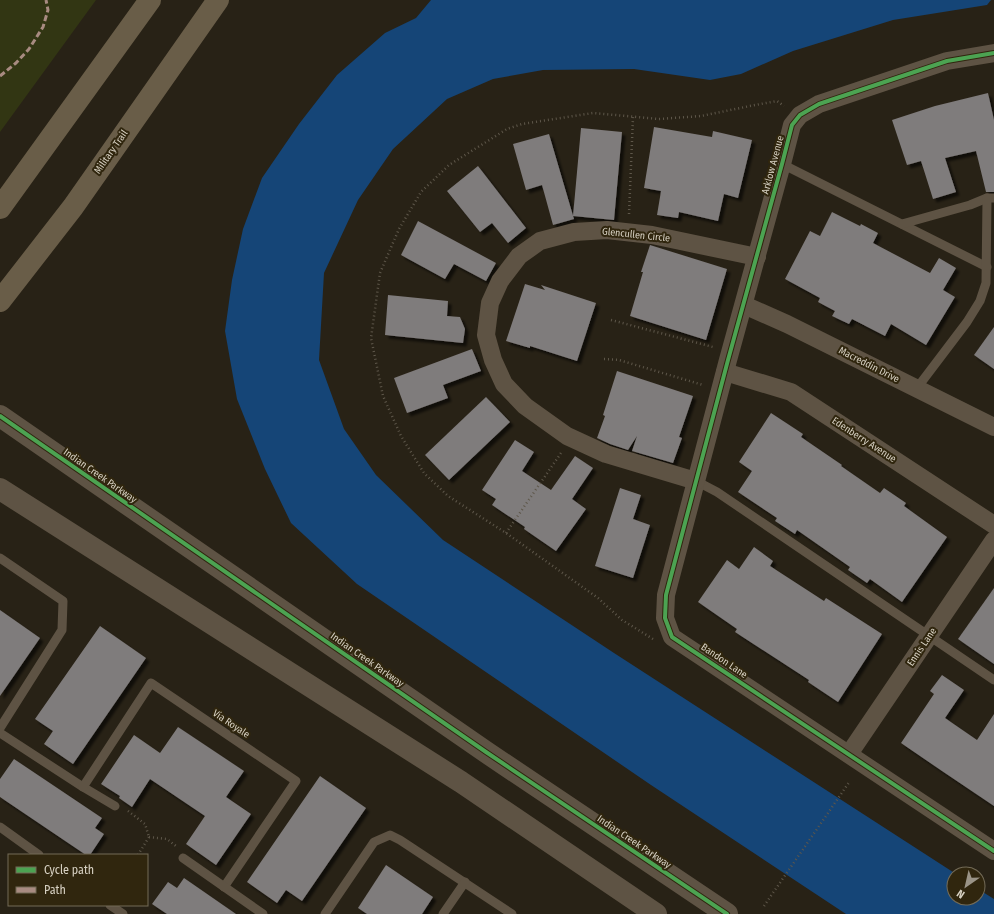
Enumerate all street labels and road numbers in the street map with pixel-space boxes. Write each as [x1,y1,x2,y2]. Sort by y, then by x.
street label: Military Trail [92,127,131,176]
street label: Arklow Avenue [759,134,787,196]
street label: Glencullen Circle [601,225,671,245]
street label: Macreddin Drive [837,345,901,385]
street label: Edenberry Avenue [830,415,898,465]
street label: Indian Creek Parkway [61,446,139,506]
street label: Ennis Lane [905,625,939,668]
street label: Indian Creek Parkway [328,630,406,690]
street label: Bandon Lane [699,641,750,681]
street label: Via Royale [210,707,252,741]
street label: Indian Creek Parkway [595,813,674,872]

